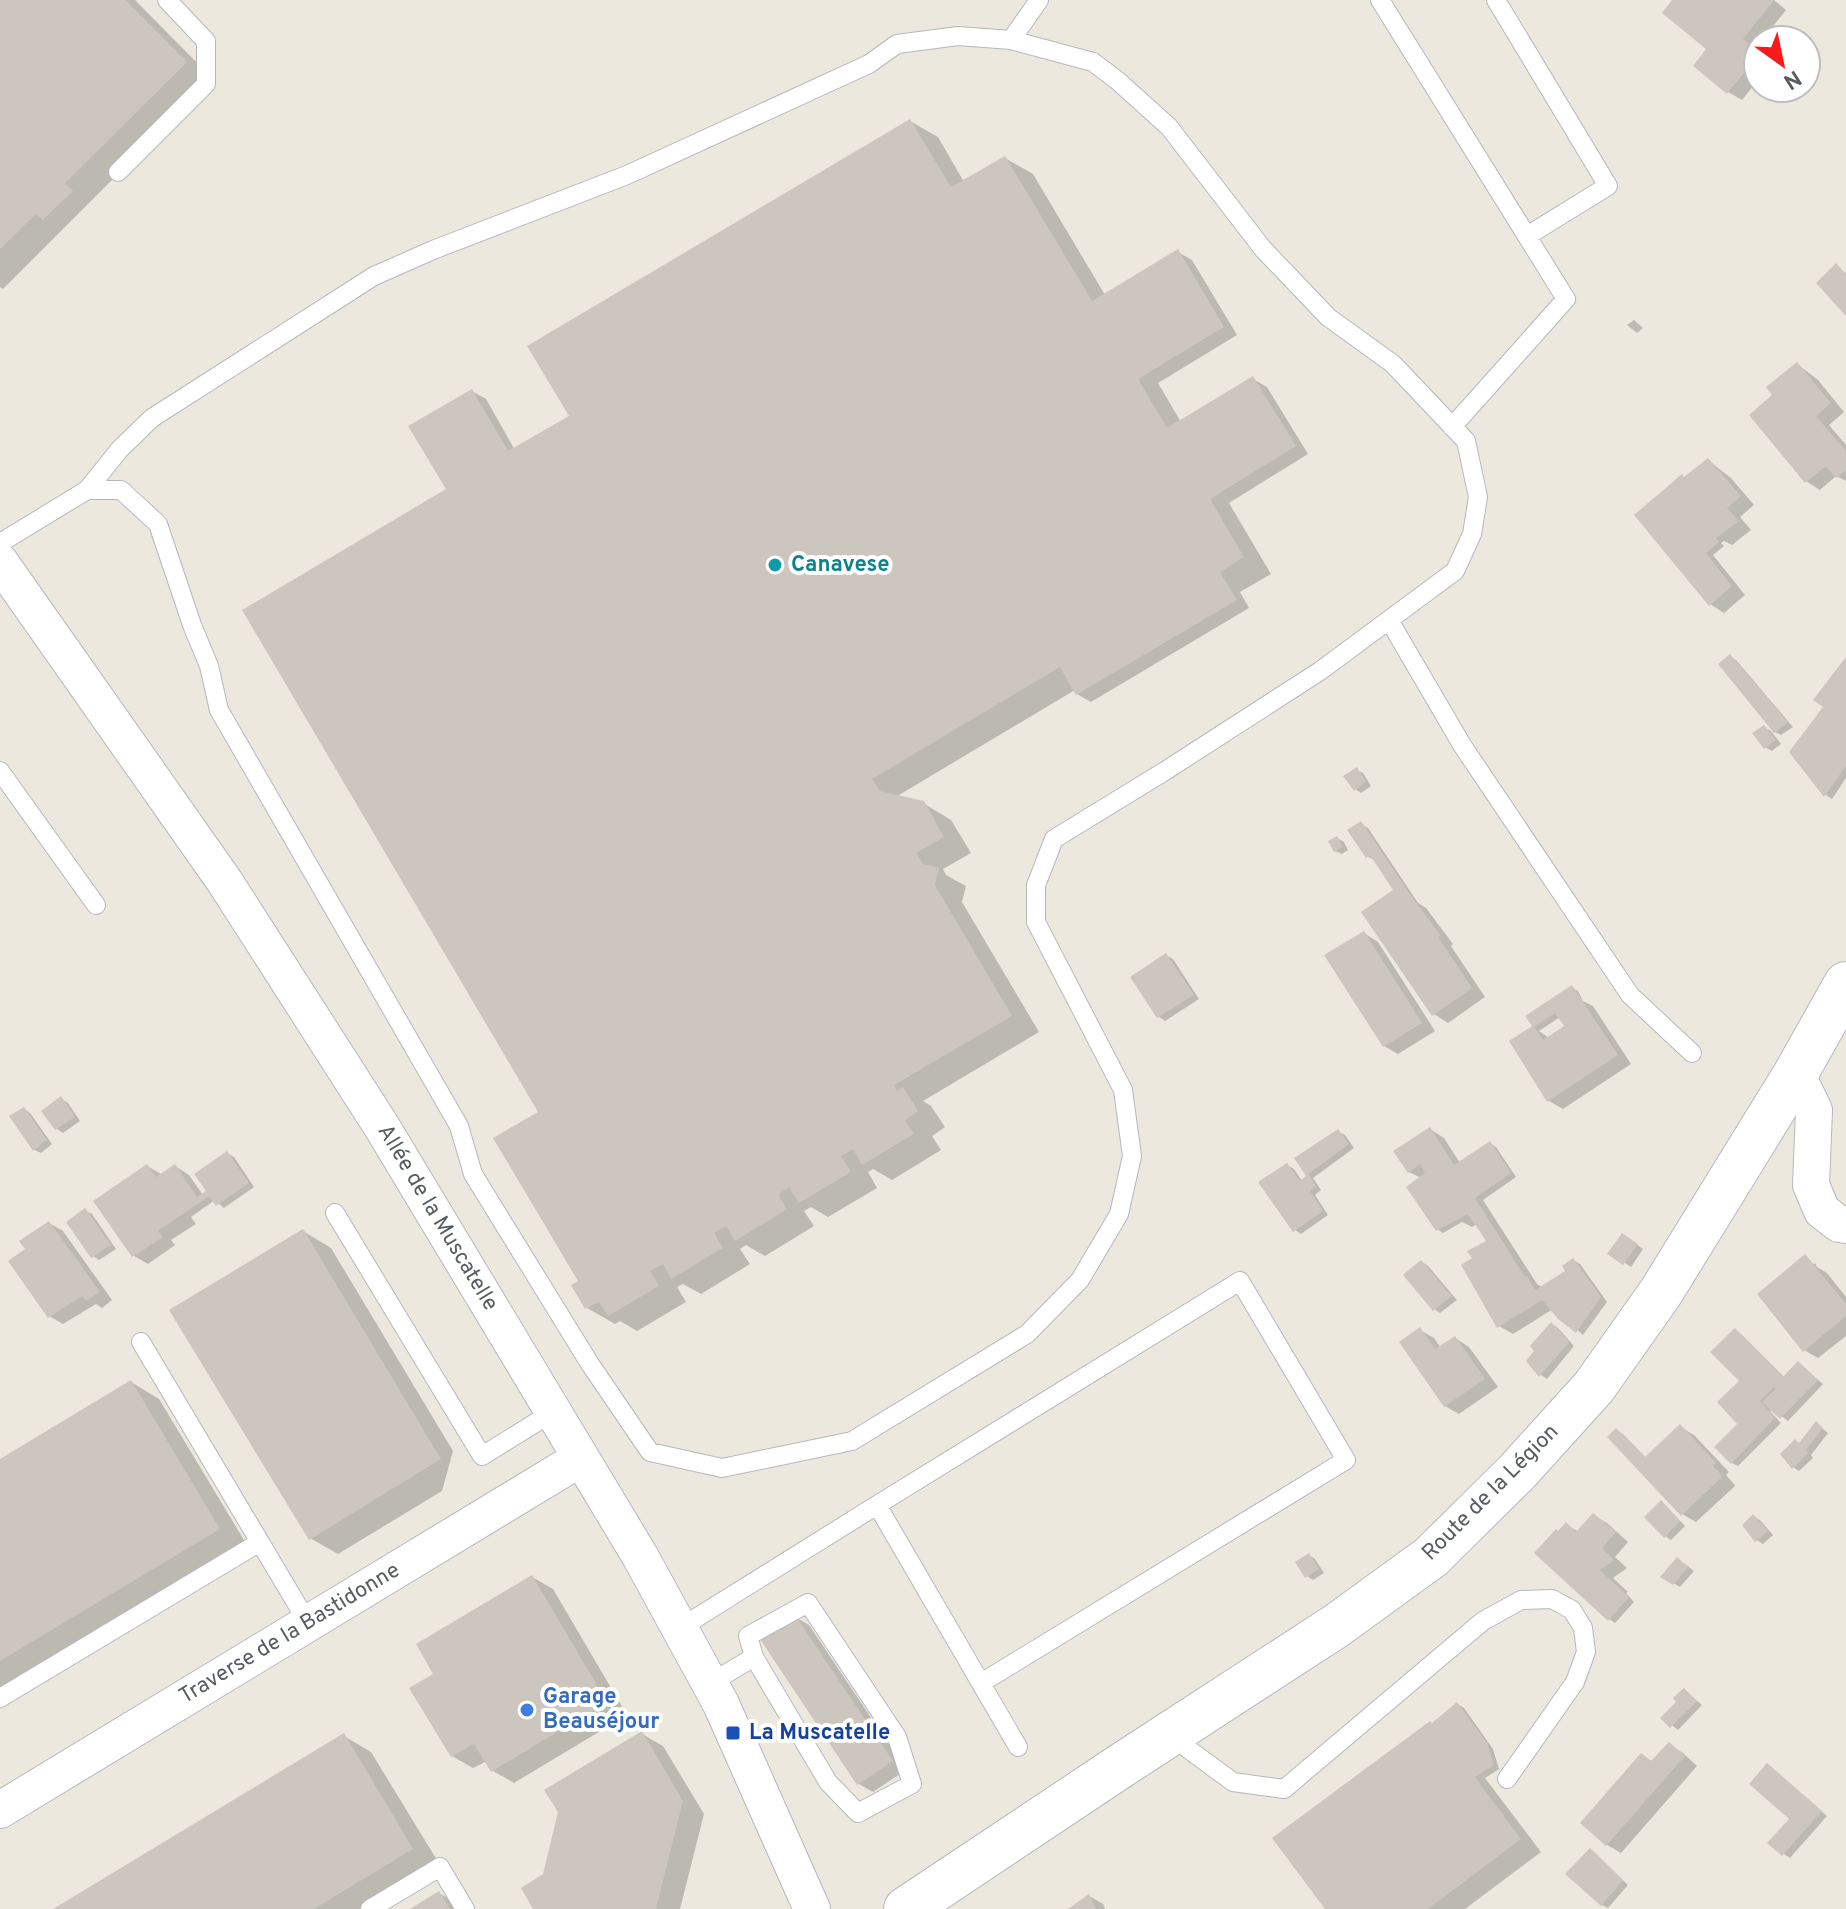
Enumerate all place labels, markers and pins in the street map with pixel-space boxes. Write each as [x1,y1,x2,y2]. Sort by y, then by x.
place label: Canavese [791,552,889,579]
marker: Canavese [766,556,784,574]
place label: Garage Beauséjour [543,1684,660,1736]
marker: Garage Beauséjour [518,1701,536,1719]
place label: La Muscatelle [749,1720,890,1747]
marker: La Muscatelle [724,1724,742,1742]

